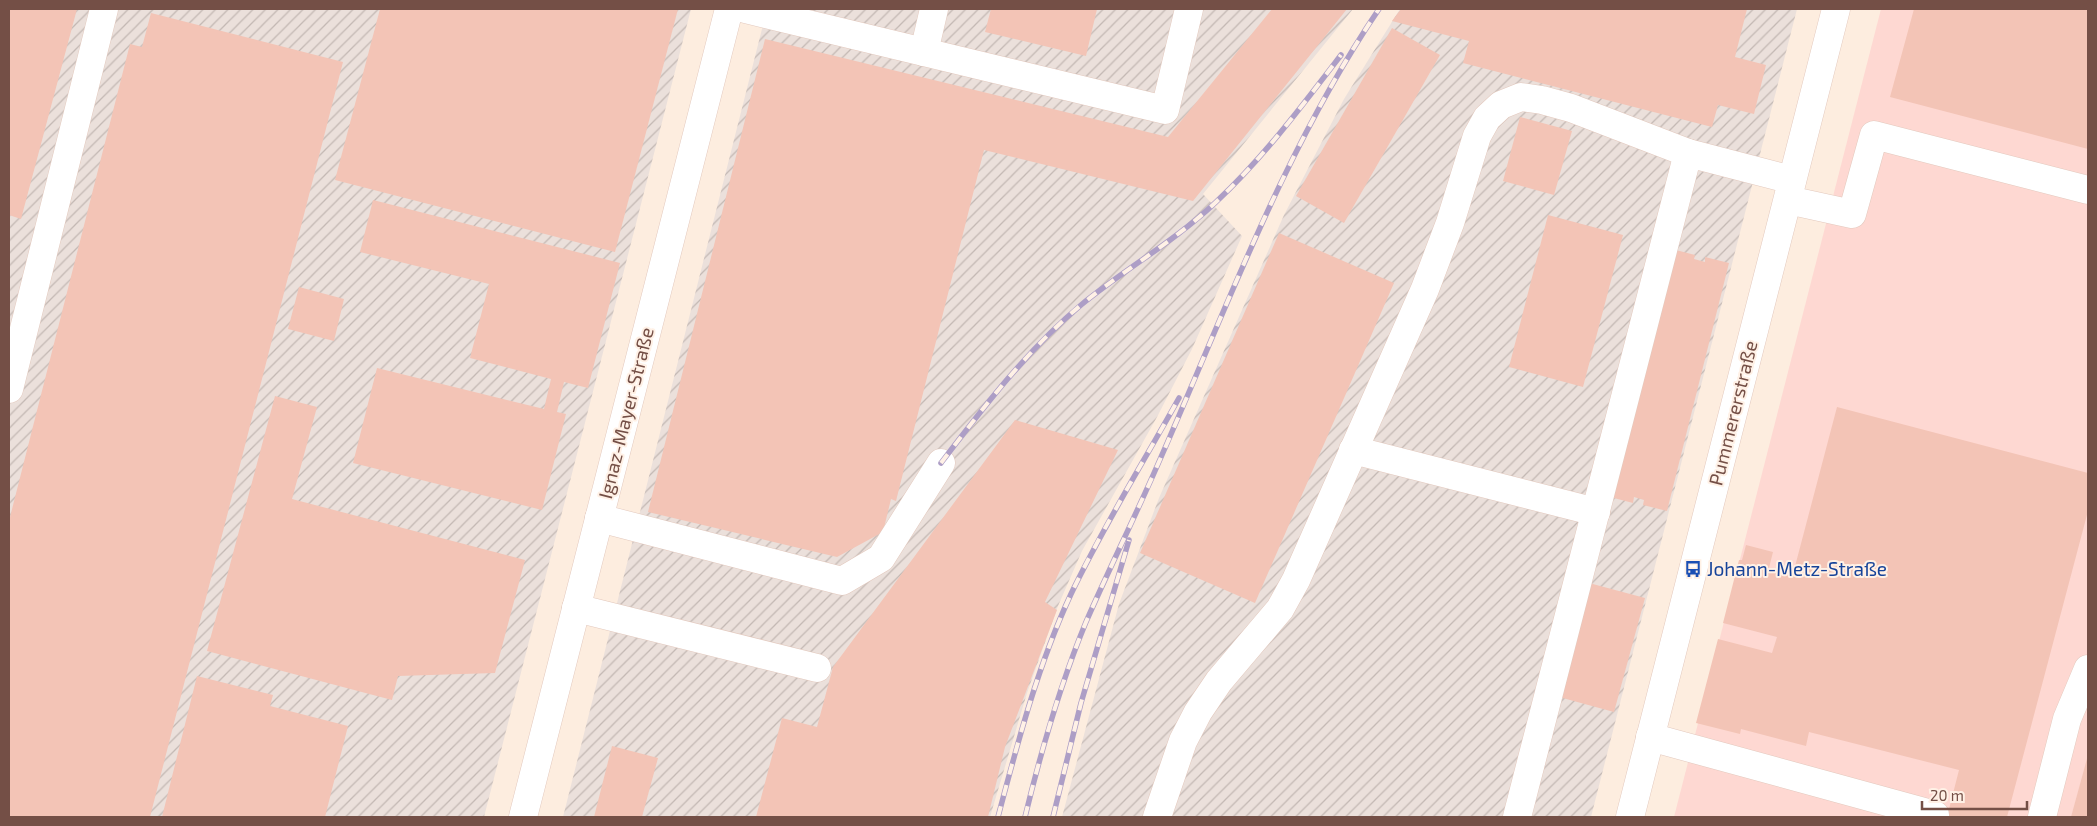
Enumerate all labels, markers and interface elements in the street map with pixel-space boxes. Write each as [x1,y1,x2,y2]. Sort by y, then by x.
street label: Ignaz-Mayer-Straße [593,325,658,501]
street label: Pummererstraße [1703,338,1762,488]
place label: Johann-Metz-Straße [1707,557,1887,580]
bus stop icon: Johann-Metz-Straße [1683,559,1703,579]
scale bar [1922,778,2027,810]
text: 20 m [1930,786,1964,804]

